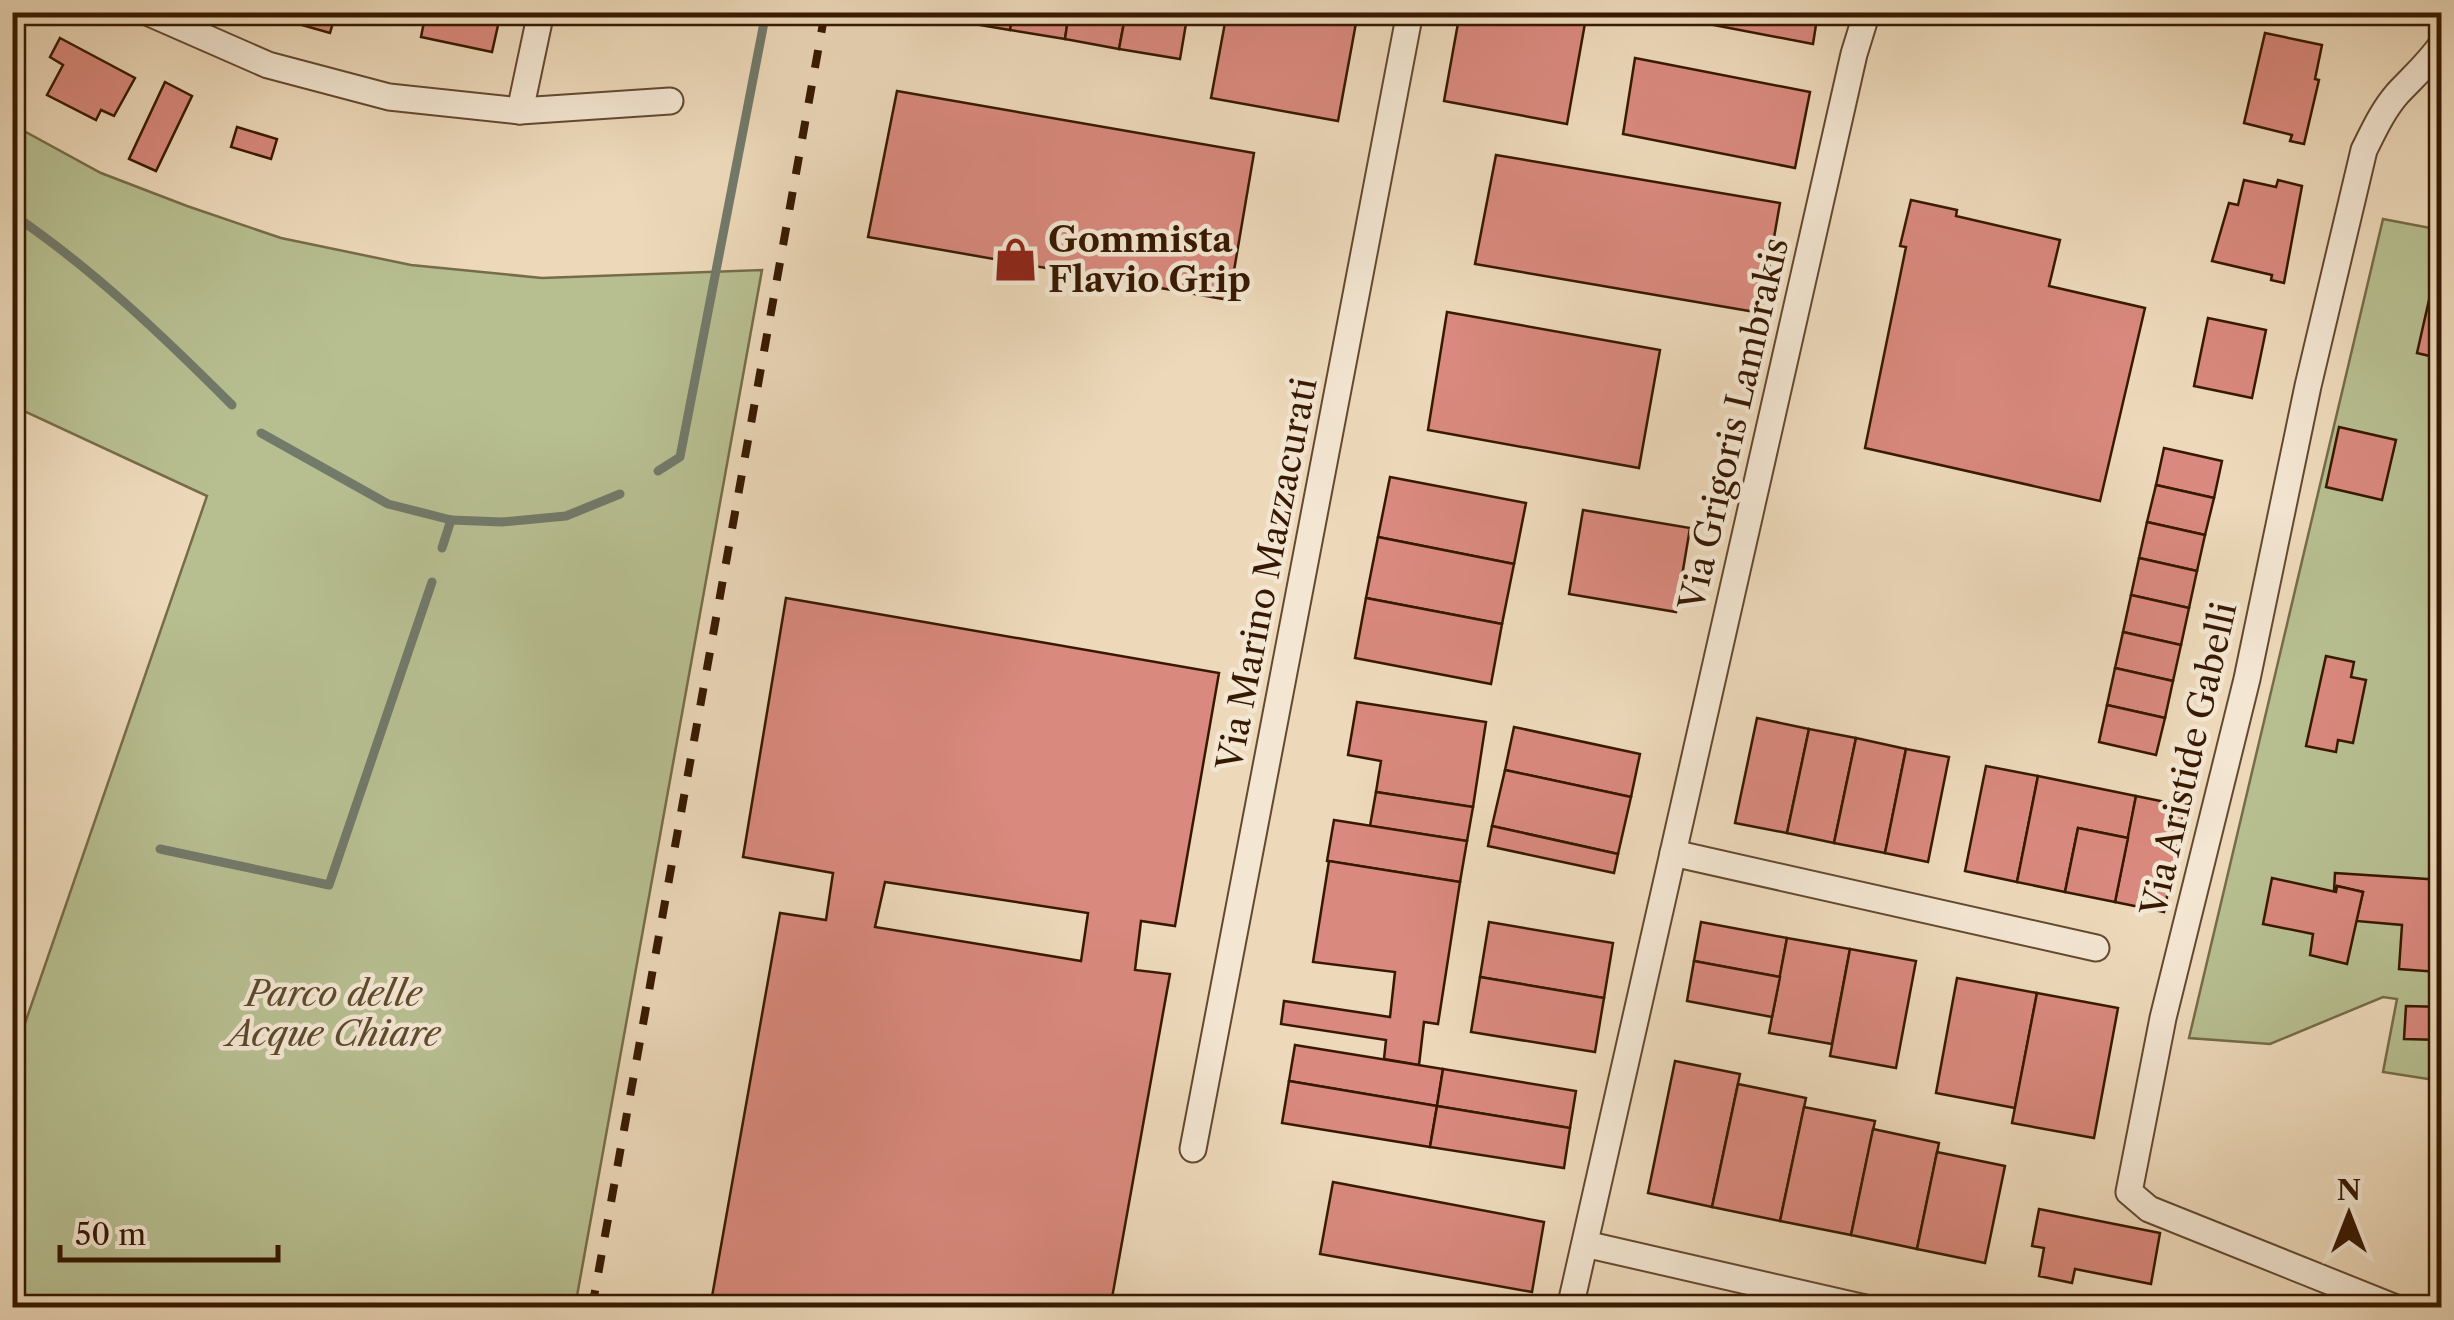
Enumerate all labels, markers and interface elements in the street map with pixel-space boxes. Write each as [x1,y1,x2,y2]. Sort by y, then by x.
place label: Gommista Flavio Grip [1048,218,1251,301]
street label: Via Grigoris Lambrakis [1670,234,1797,615]
shop icon: Gommista Flavio Grip [991,236,1039,284]
street label: Via Marino Mazzacurati [1207,374,1326,775]
street label: Via Aristide Gabelli [2131,598,2245,921]
park label: Parco delle Acque Chiare [222,972,442,1055]
north arrow [2299,1165,2399,1265]
text: N [2337,1173,2361,1207]
scale bar [60,1200,278,1262]
text: 50 m [75,1216,146,1253]

